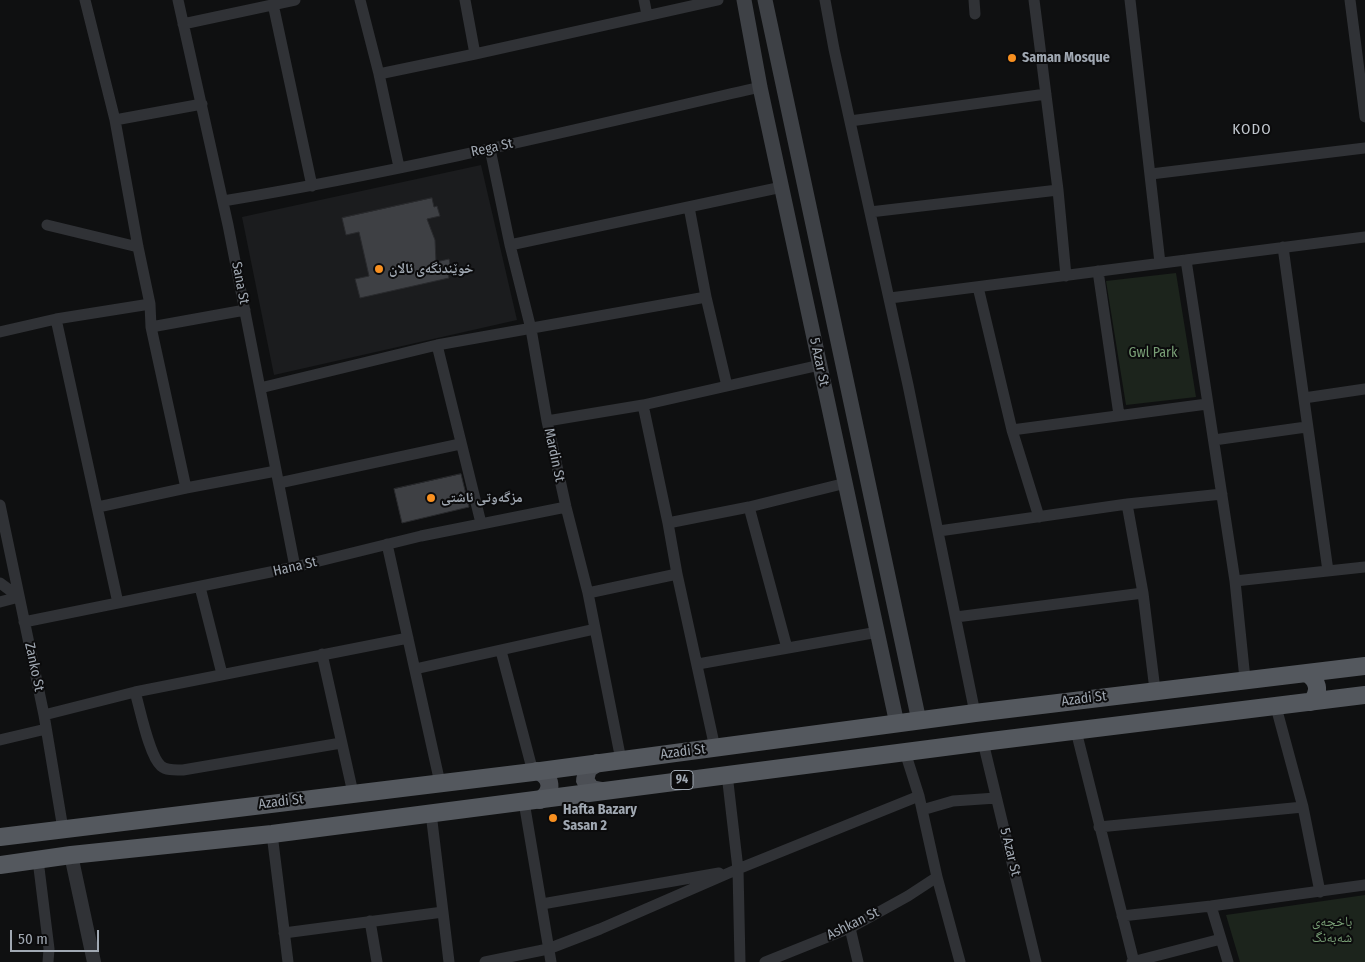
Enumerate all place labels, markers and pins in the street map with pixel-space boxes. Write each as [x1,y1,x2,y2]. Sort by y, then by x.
place label: Saman Mosque [1022,50,1110,66]
marker: Saman Mosque [1006,52,1018,64]
place label: خوێندنگەی ئالان [389,261,473,277]
marker: خوێندنگەی ئالان [373,263,385,275]
place label: مزگەوتی ئاشتی [441,490,523,506]
marker: مزگەوتی ئاشتی [425,492,437,504]
place label: Hafta Bazary Sasan 2 [563,802,637,834]
marker: Hafta Bazary Sasan 2 [547,812,559,824]

